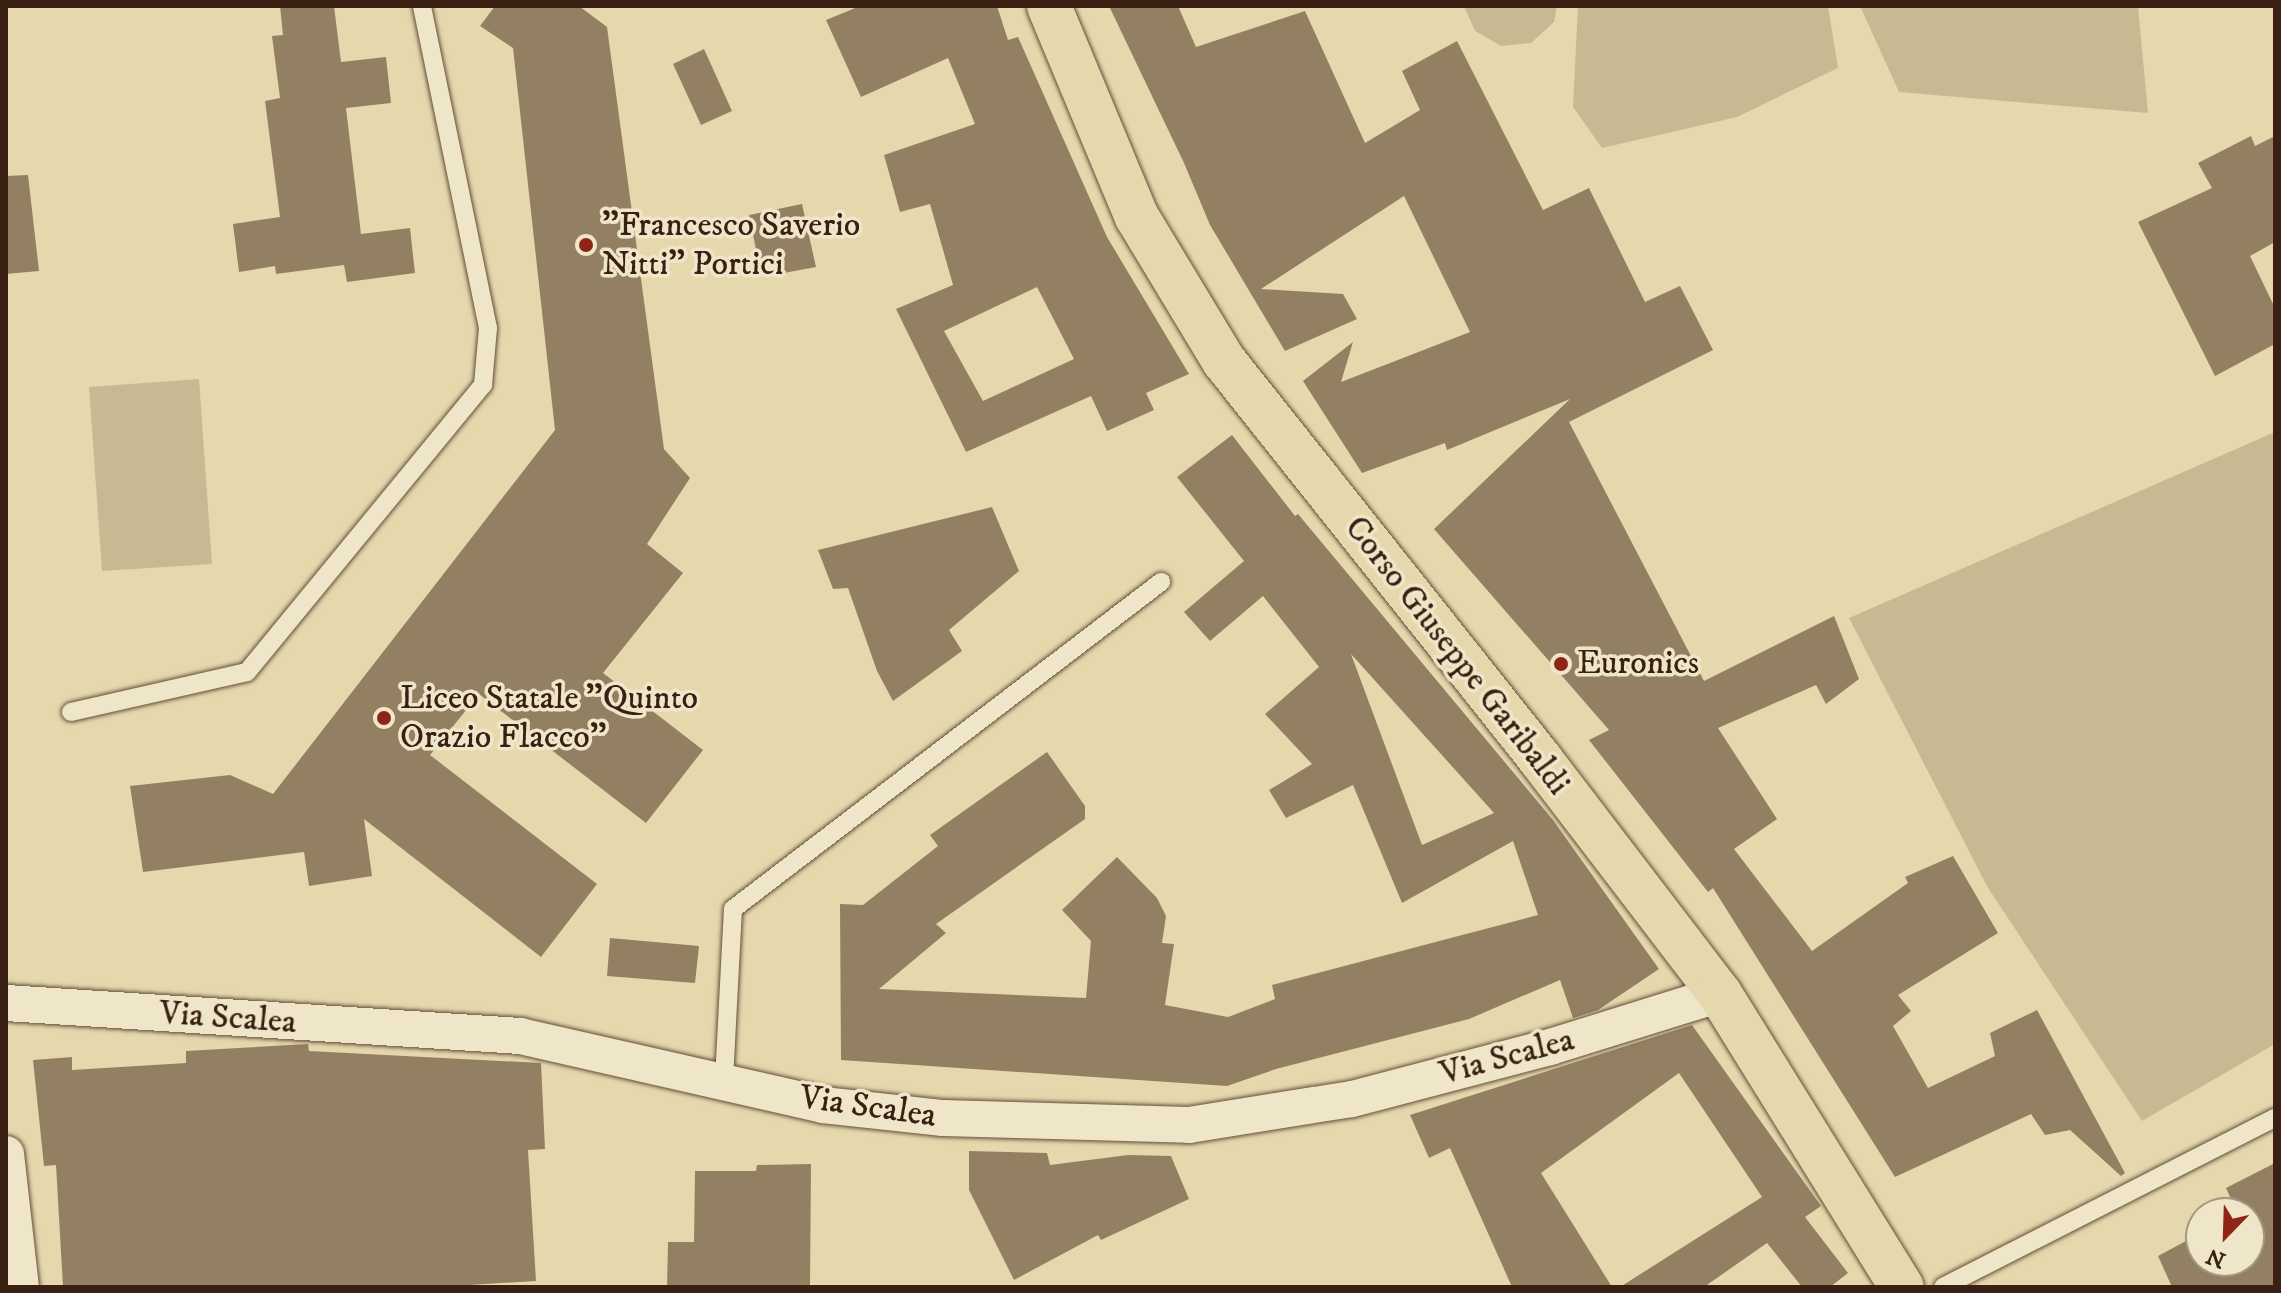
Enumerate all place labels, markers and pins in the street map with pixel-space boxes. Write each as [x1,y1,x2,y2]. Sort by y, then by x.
place label: "Francesco Saverio Nitti" Portici [602,205,860,284]
marker: "Francesco Saverio Nitti" Portici [577,236,595,254]
place label: Euronics [1577,644,1699,684]
marker: Euronics [1552,655,1570,673]
place label: Liceo Statale "Quinto Orazio Flacco" [400,678,698,758]
marker: Liceo Statale "Quinto Orazio Flacco" [375,709,393,727]

